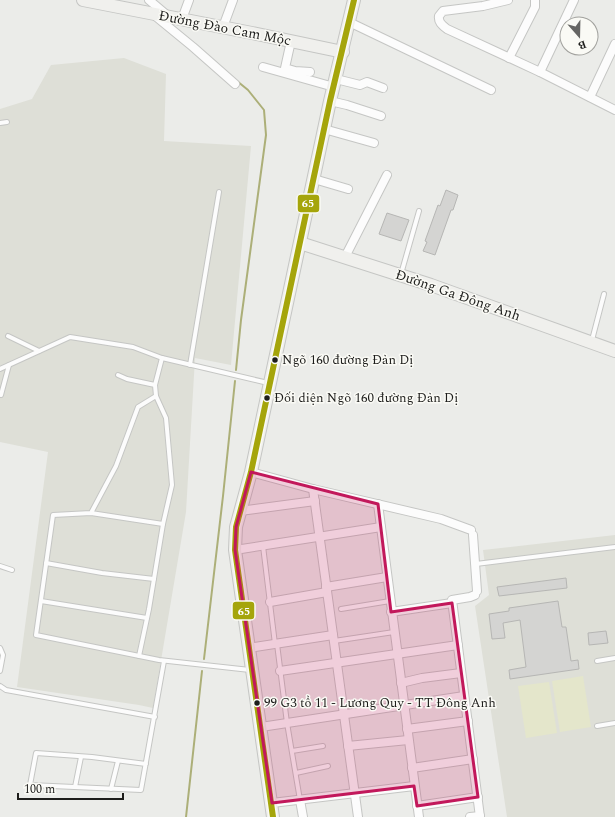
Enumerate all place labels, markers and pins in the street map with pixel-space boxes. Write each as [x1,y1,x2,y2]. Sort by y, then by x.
place label: Ngõ 160 đường Đản Dị [282,350,413,370]
marker: Ngõ 160 đường Đản Dị [270,355,280,365]
place label: Đối diện Ngõ 160 đường Đản Dị [274,388,458,408]
marker: Đối diện Ngõ 160 đường Đản Dị [262,393,272,403]
place label: 99 G3 tổ 11 - Lương Quy - TT Đông Anh [264,693,496,713]
marker: 99 G3 tổ 11 - Lương Quy - TT Đông Anh [252,698,262,708]

